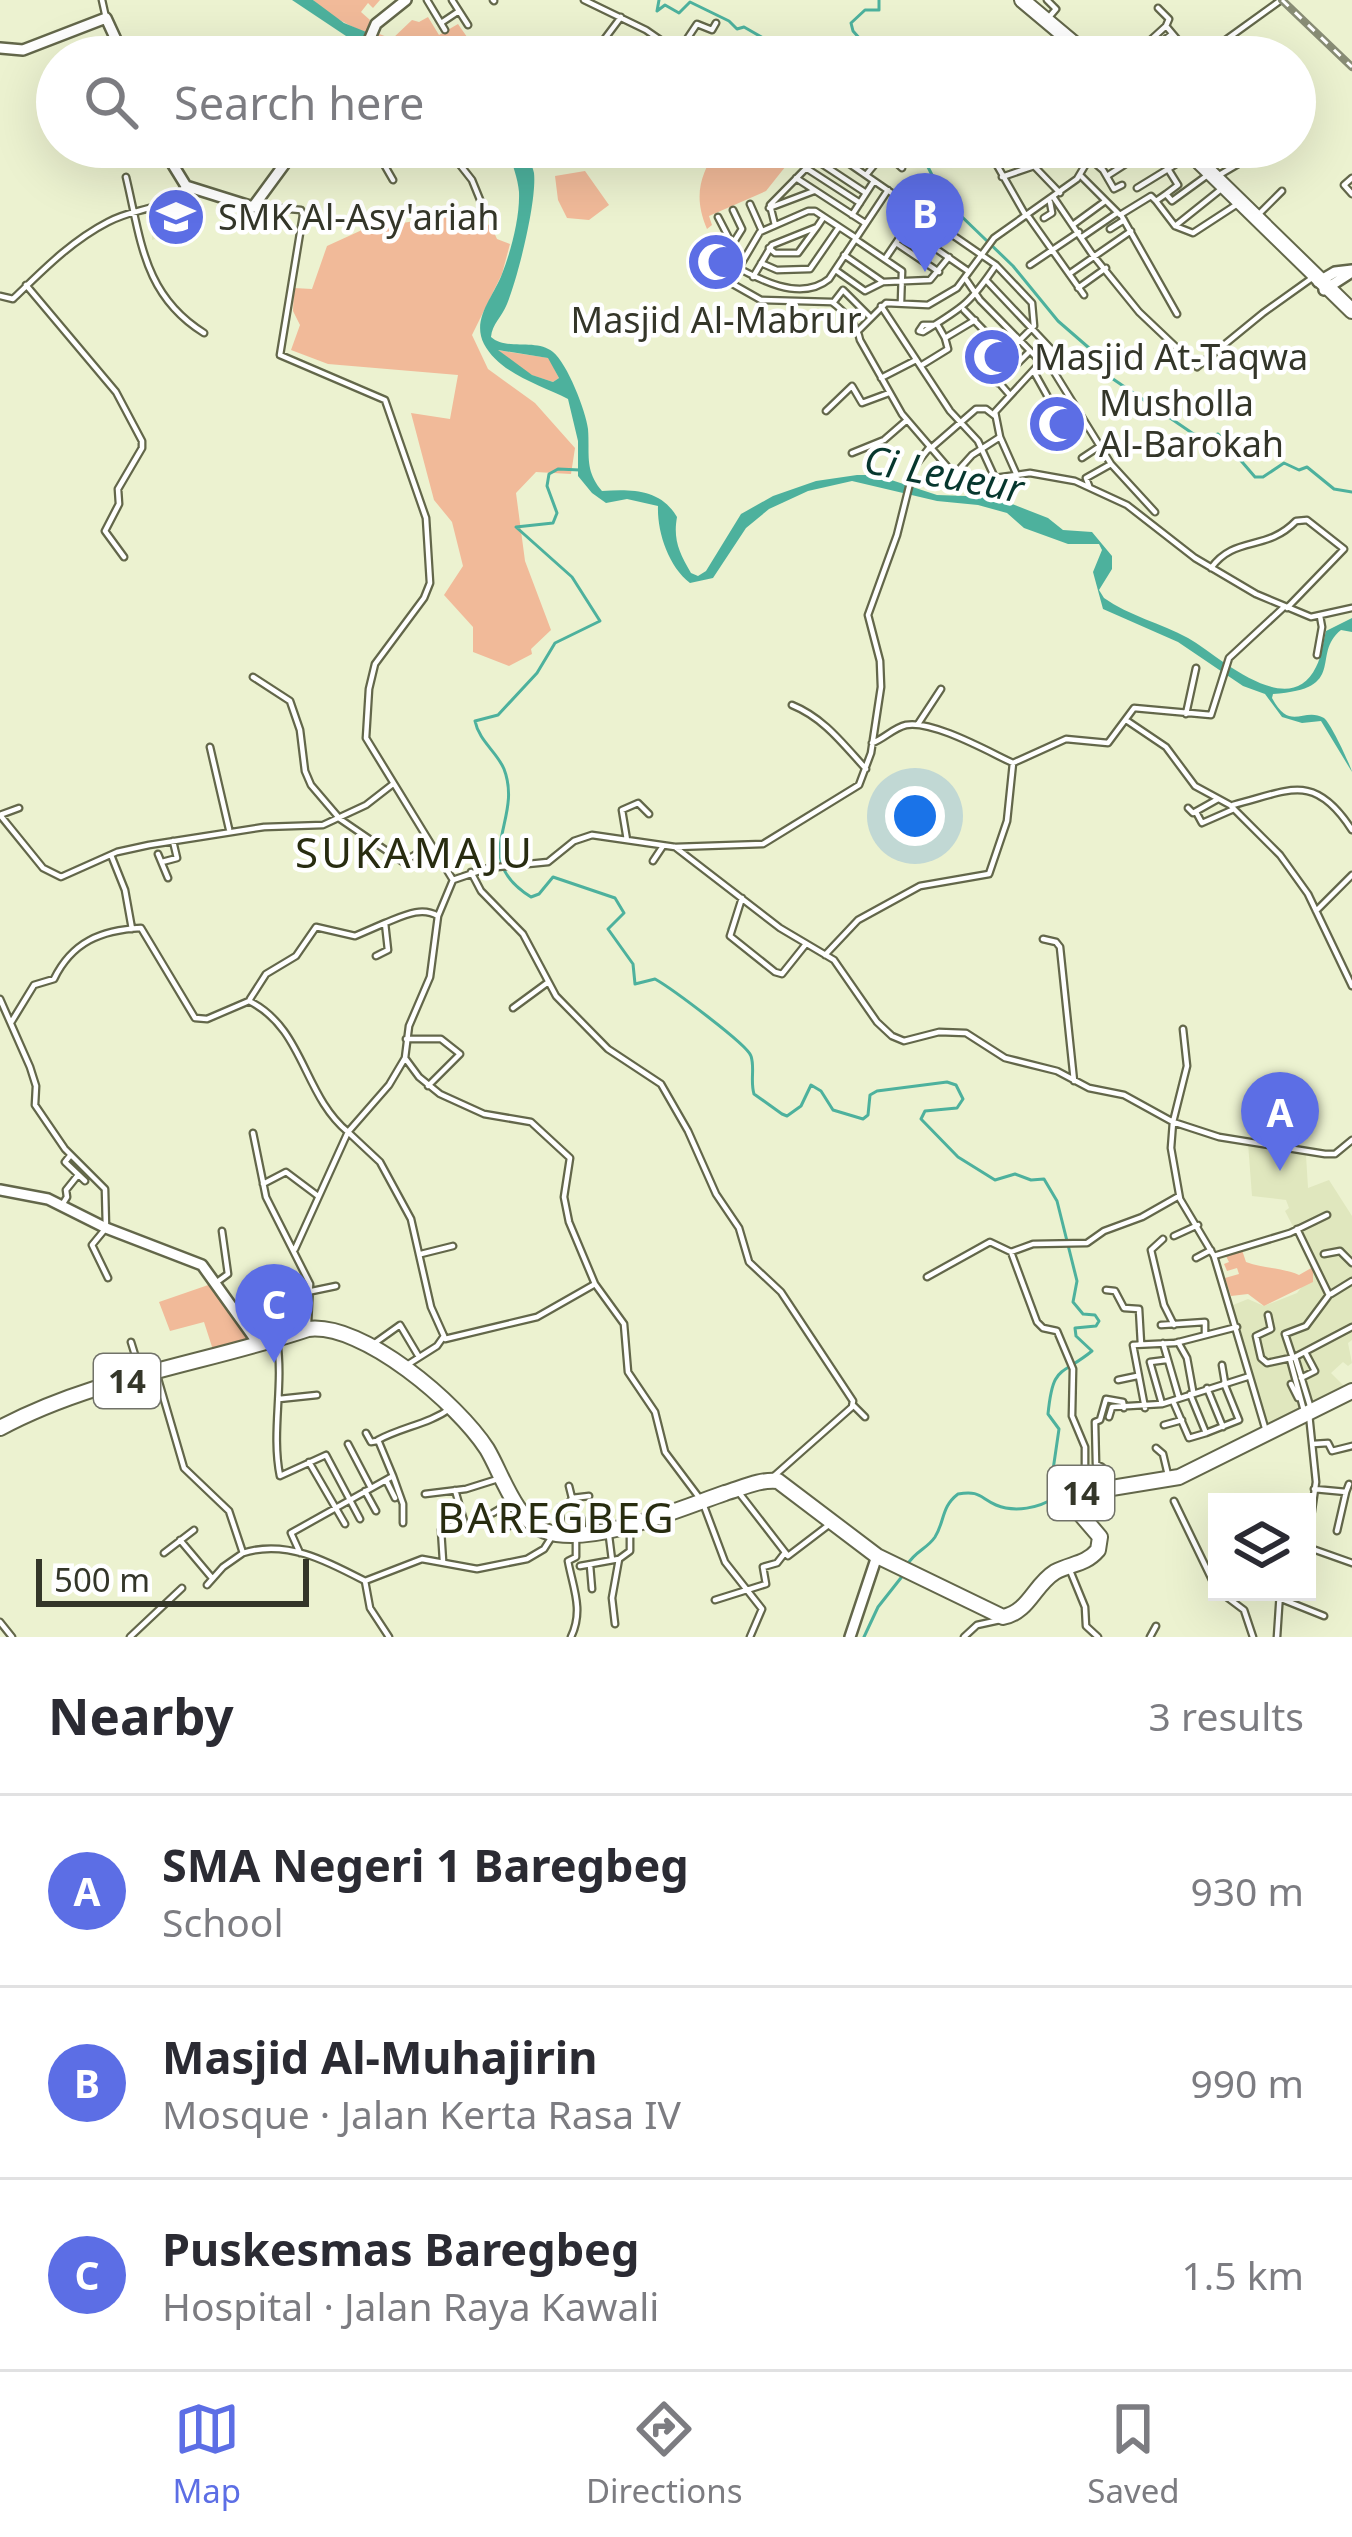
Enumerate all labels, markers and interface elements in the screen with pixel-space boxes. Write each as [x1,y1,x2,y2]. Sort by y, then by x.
search box [36,36,1316,168]
icon: search [78,69,144,135]
text: Search here [174,72,424,133]
pin: B [886,173,964,272]
school or university icon: SMK Al-Asy'ariah [145,186,207,248]
place label: SMK Al-Asy'ariah [218,192,499,241]
mosque icon: Masjid Al-Mabrur [685,231,747,293]
place label: Masjid Al-Mabrur [570,295,862,344]
mosque icon: Masjid At-Taqwa [961,326,1023,388]
place label: Masjid At-Taqwa [1034,332,1308,381]
place label: Musholla Al-Barokah [1099,378,1284,468]
mosque icon: Musholla Al-Barokah [1026,393,1088,455]
water label: Ci Leueur [860,431,1030,514]
your location [885,786,945,846]
district label: SUKAMAJU [295,823,535,880]
pin: A [1241,1072,1319,1171]
pin: C [235,1264,313,1363]
road number: 14 [94,1354,160,1408]
road number: 14 [1048,1466,1114,1520]
district label: BAREGBEG [437,1488,677,1545]
map controls [1208,1493,1316,1601]
button: layers [1208,1493,1316,1601]
scale bar [36,1553,309,1606]
text: 500 m [54,1557,150,1602]
text: Nearby [48,1680,234,1750]
text: 3 results [1149,1689,1304,1742]
text: SMA Negeri 1 Baregbeg [162,1834,689,1895]
text: A [74,1864,101,1917]
text: 930 m [1190,1864,1304,1917]
text: School [162,1895,284,1948]
text: Masjid Al-Muhajirin [162,2026,598,2087]
text: B [74,2056,100,2109]
text: 990 m [1190,2056,1304,2109]
text: Mosque · Jalan Kerta Rasa IV [162,2087,681,2140]
text: Puskesmas Baregbeg [162,2218,639,2279]
text: C [74,2248,100,2301]
text: 1.5 km [1182,2248,1304,2301]
text: Hospital · Jalan Raya Kawali [162,2279,659,2332]
tab: Map [172,2396,241,2513]
tab: Directions [586,2396,743,2513]
tab: Saved [1087,2396,1180,2513]

